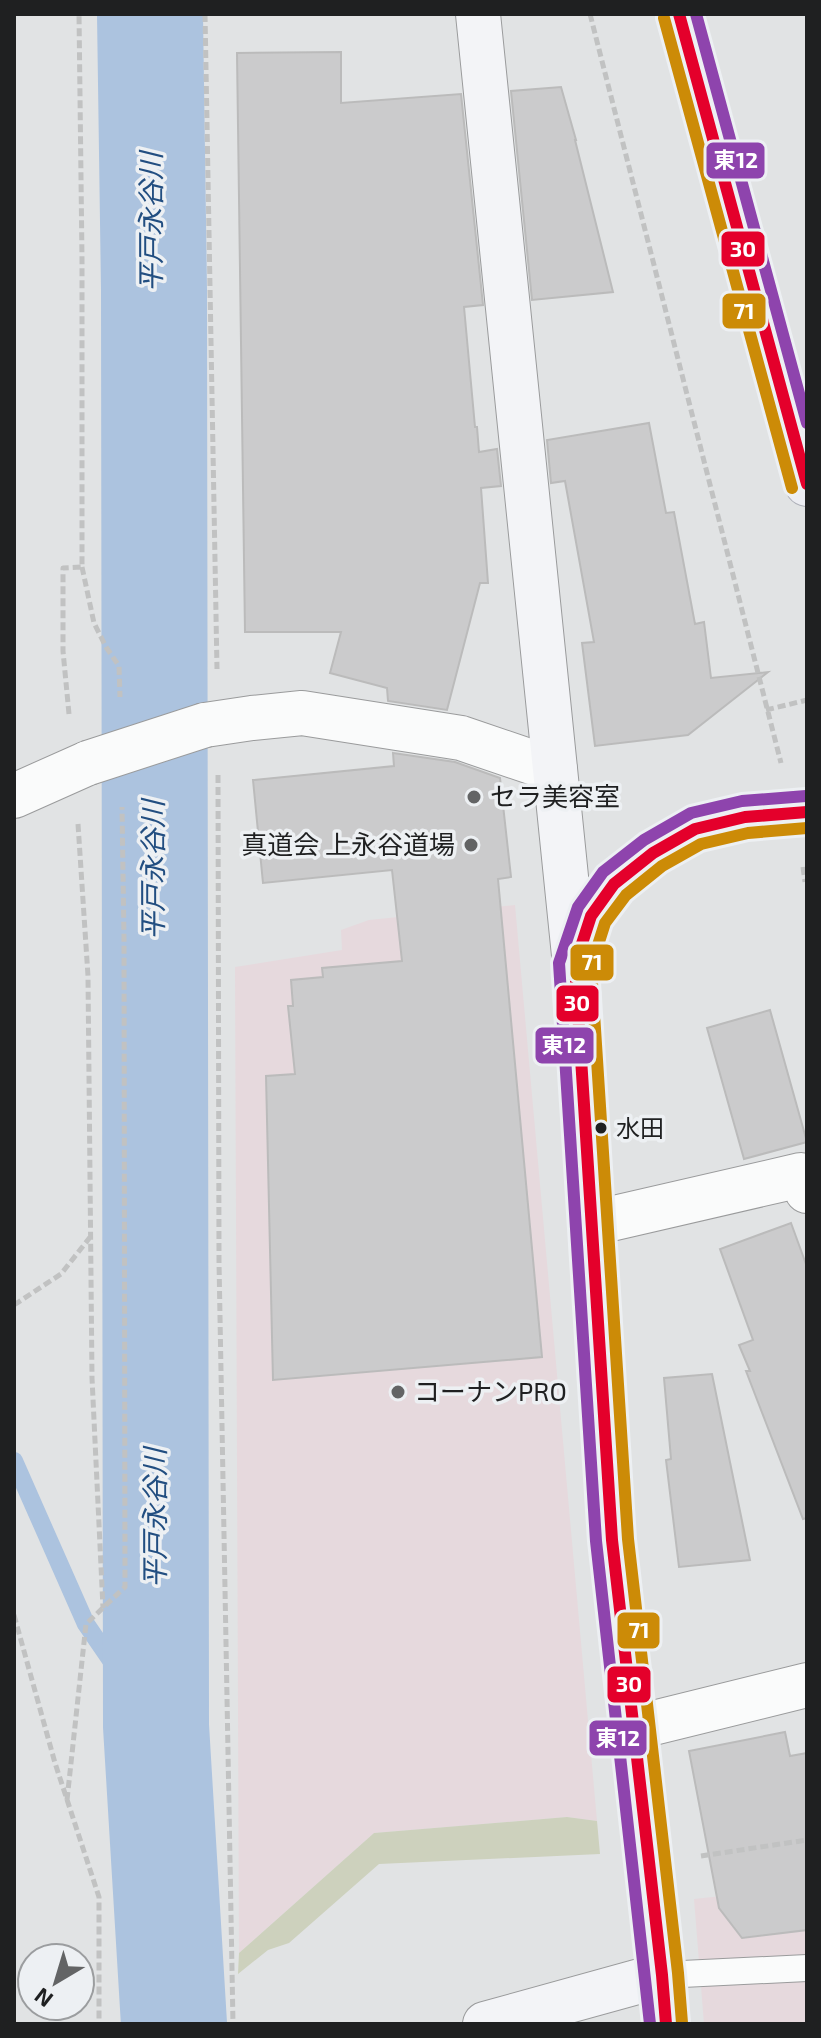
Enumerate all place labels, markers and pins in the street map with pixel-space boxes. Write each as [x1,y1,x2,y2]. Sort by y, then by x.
place label: セラ美容室 [490,780,620,811]
marker: セラ美容室 [465,788,483,806]
place label: 真道会 上永谷道場 [241,828,455,859]
marker: 真道会 上永谷道場 [462,836,480,854]
place label: 水田 [616,1113,664,1142]
marker: 水田 [593,1120,609,1136]
place label: コーナンPRO [414,1375,567,1406]
marker: コーナンPRO [389,1383,407,1401]

